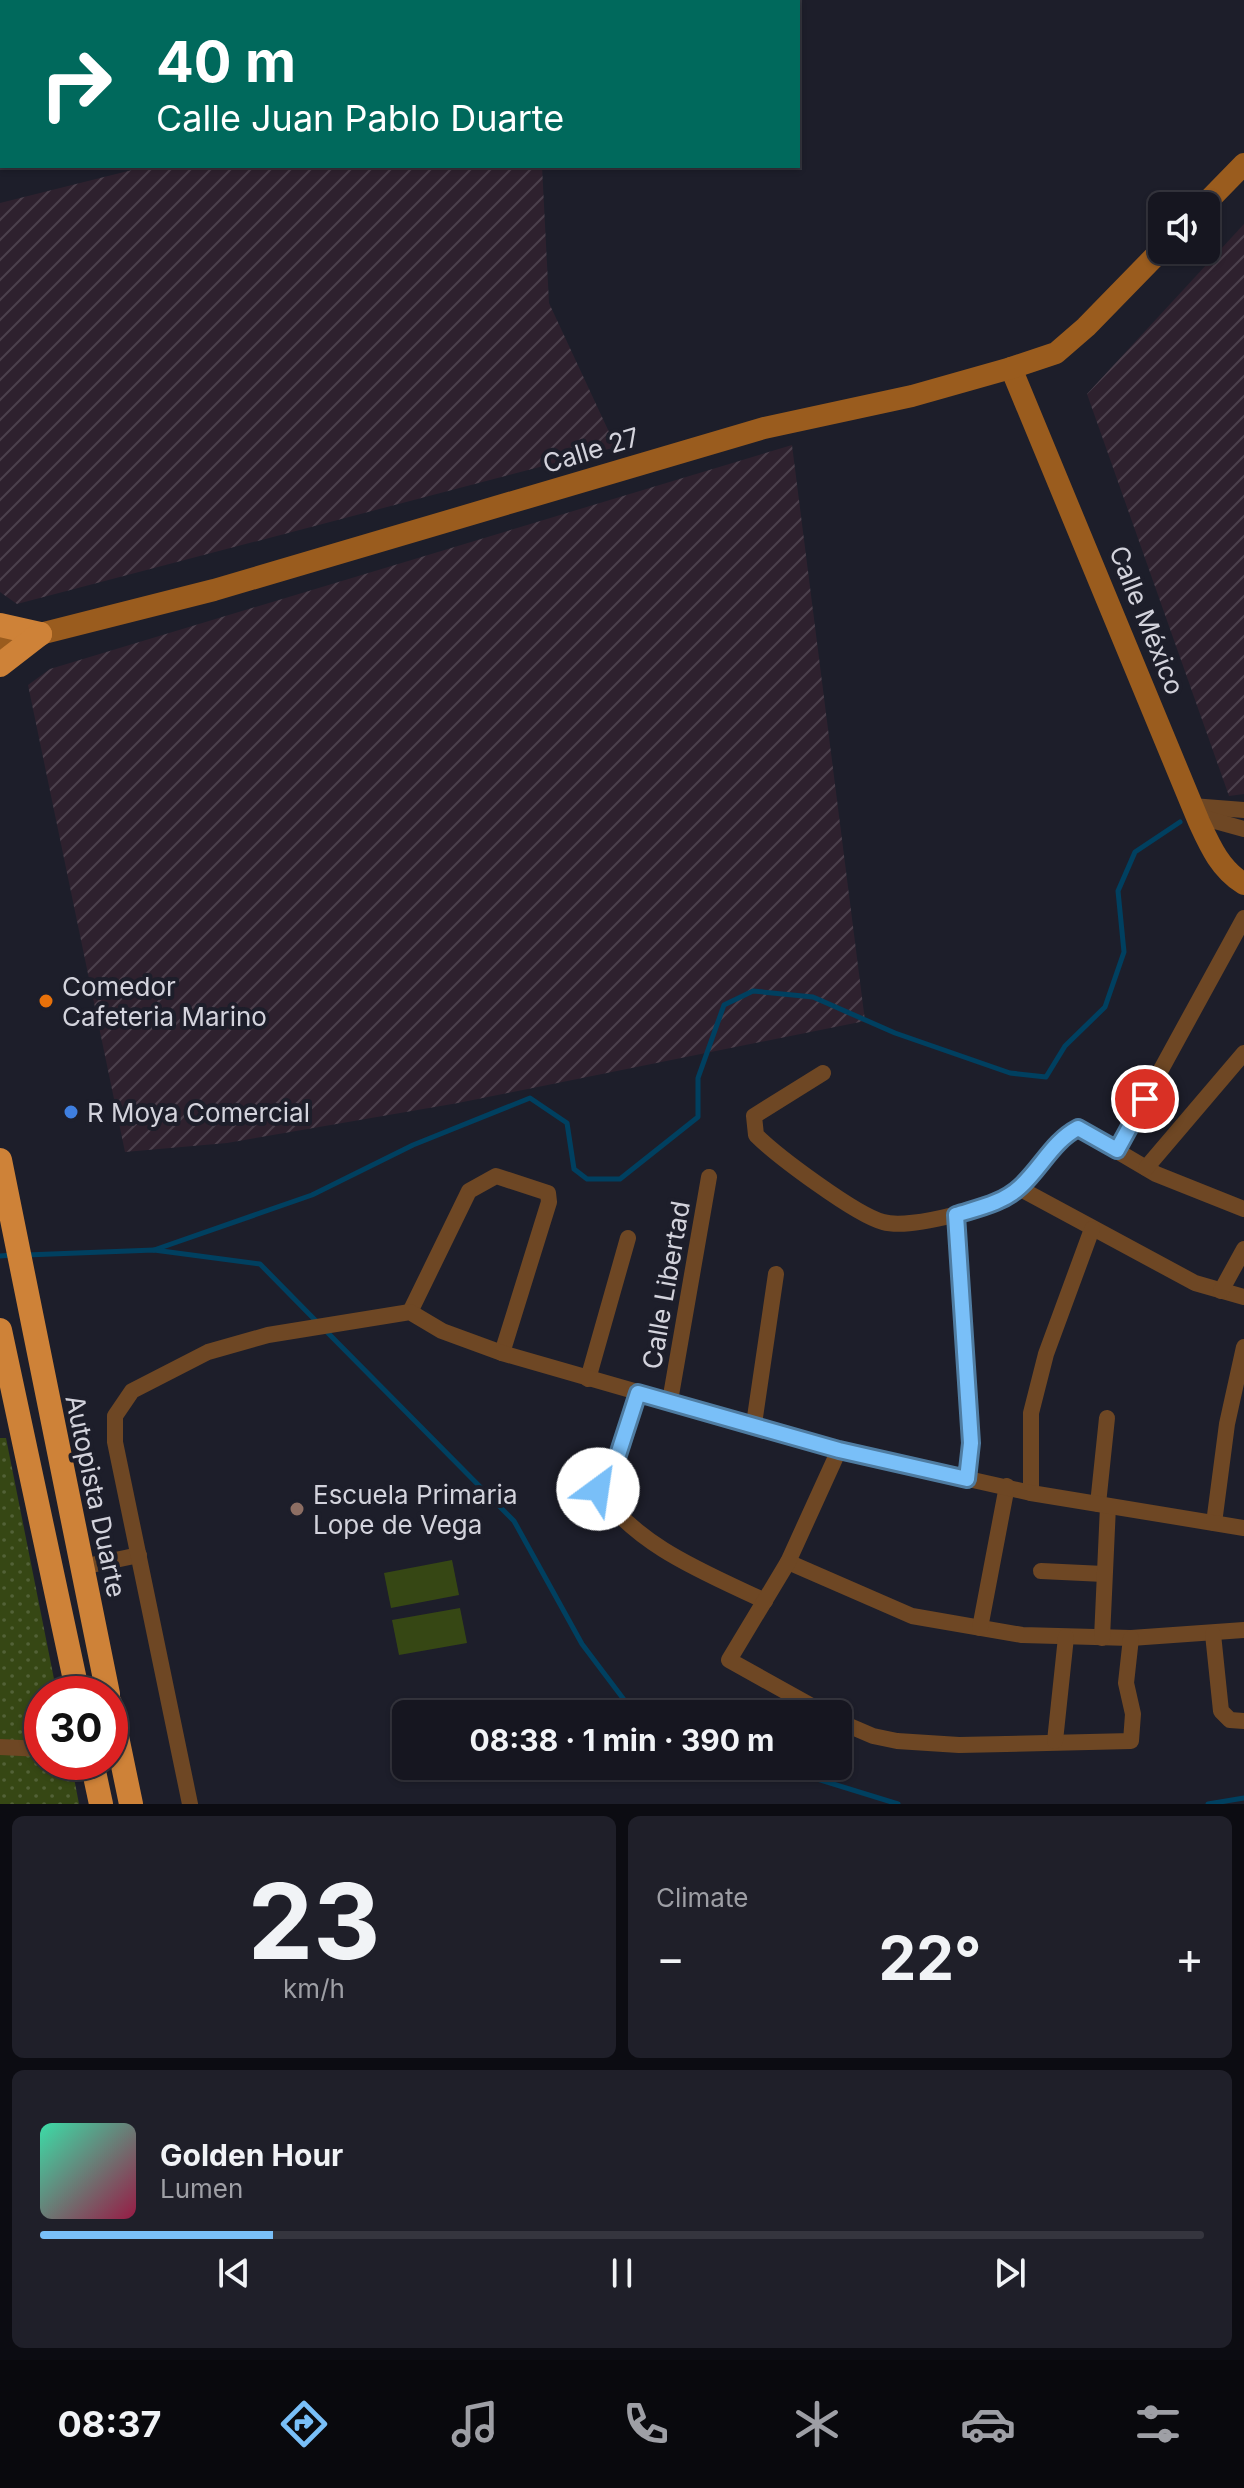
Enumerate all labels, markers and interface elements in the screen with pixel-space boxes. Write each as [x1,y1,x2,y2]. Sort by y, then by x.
text: 40 m [156,28,296,96]
icon: right [24,32,128,136]
text: Calle Juan Pablo Duarte [156,96,564,140]
map controls [1148,192,1220,264]
button: sound [1148,192,1220,264]
street label: Calle 27 [539,421,643,479]
street label: Calle México [1103,541,1191,699]
place label: Comedor Cafeteria Marino [62,971,267,1032]
marker: Comedor Cafeteria Marino [37,992,55,1010]
pin [1111,1065,1179,1133]
icon: arrive [1123,1077,1167,1121]
place label: R Moya Comercial [87,1097,310,1128]
marker: R Moya Comercial [62,1103,80,1121]
street label: Calle Libertad [636,1199,696,1371]
street label: Autopista Duarte [59,1392,133,1600]
position arrow [556,1447,640,1531]
place label: Escuela Primaria Lope de Vega [313,1479,518,1540]
marker: Escuela Primaria Lope de Vega [288,1500,306,1518]
speed limit sign: 30 [24,1676,128,1780]
text: 08:38 · 1 min · 390 m [470,1722,774,1758]
text: 23 [248,1858,380,1984]
text: Climate [656,1882,748,1913]
text: 22° [878,1922,982,1994]
text: − [656,1931,685,1985]
text: + [1175,1931,1204,1985]
text: km/h [283,1973,345,2004]
text: Golden Hour [160,2137,343,2173]
text: Lumen [160,2173,243,2204]
icon: previous [212,2251,256,2295]
icon: pause [600,2251,644,2295]
icon: next [988,2251,1032,2295]
icon: directions [276,2396,332,2452]
icon: music [447,2396,503,2452]
icon: phone [618,2396,674,2452]
icon: climate [789,2396,845,2452]
icon: car [960,2396,1016,2452]
icon: filters [1130,2396,1186,2452]
text: 08:37 [57,2402,161,2446]

